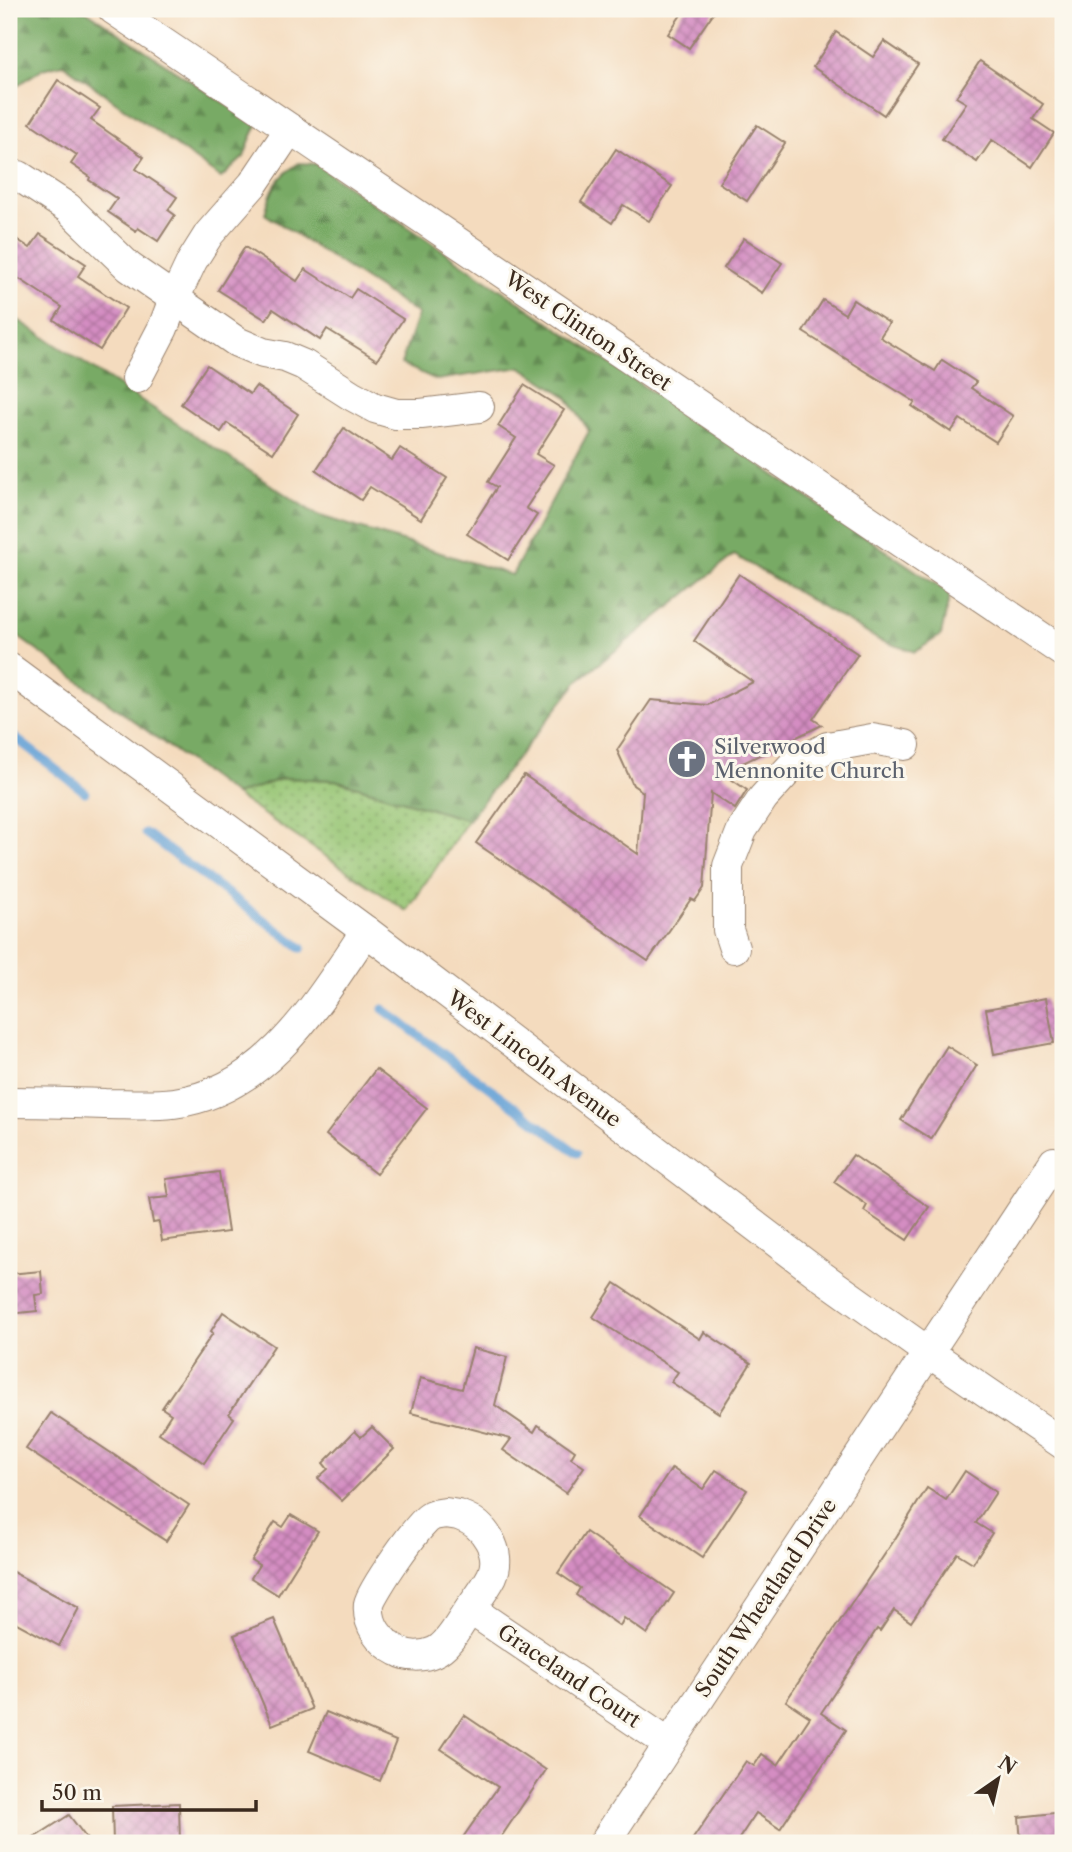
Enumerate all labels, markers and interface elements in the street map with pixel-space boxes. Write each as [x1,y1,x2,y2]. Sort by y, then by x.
street label: West Clinton Street [499,265,677,396]
place label: Silverwood Mennonite Church [714,734,905,783]
church icon: Silverwood Mennonite Church [666,738,708,780]
street label: West Lincoln Avenue [442,985,626,1132]
street label: South Wheatland Drive [690,1494,841,1702]
street label: Graceland Court [493,1619,646,1733]
north arrow [964,1744,1034,1814]
text: N [994,1751,1021,1779]
scale bar [42,1768,256,1812]
text: 50 m [52,1780,102,1805]

